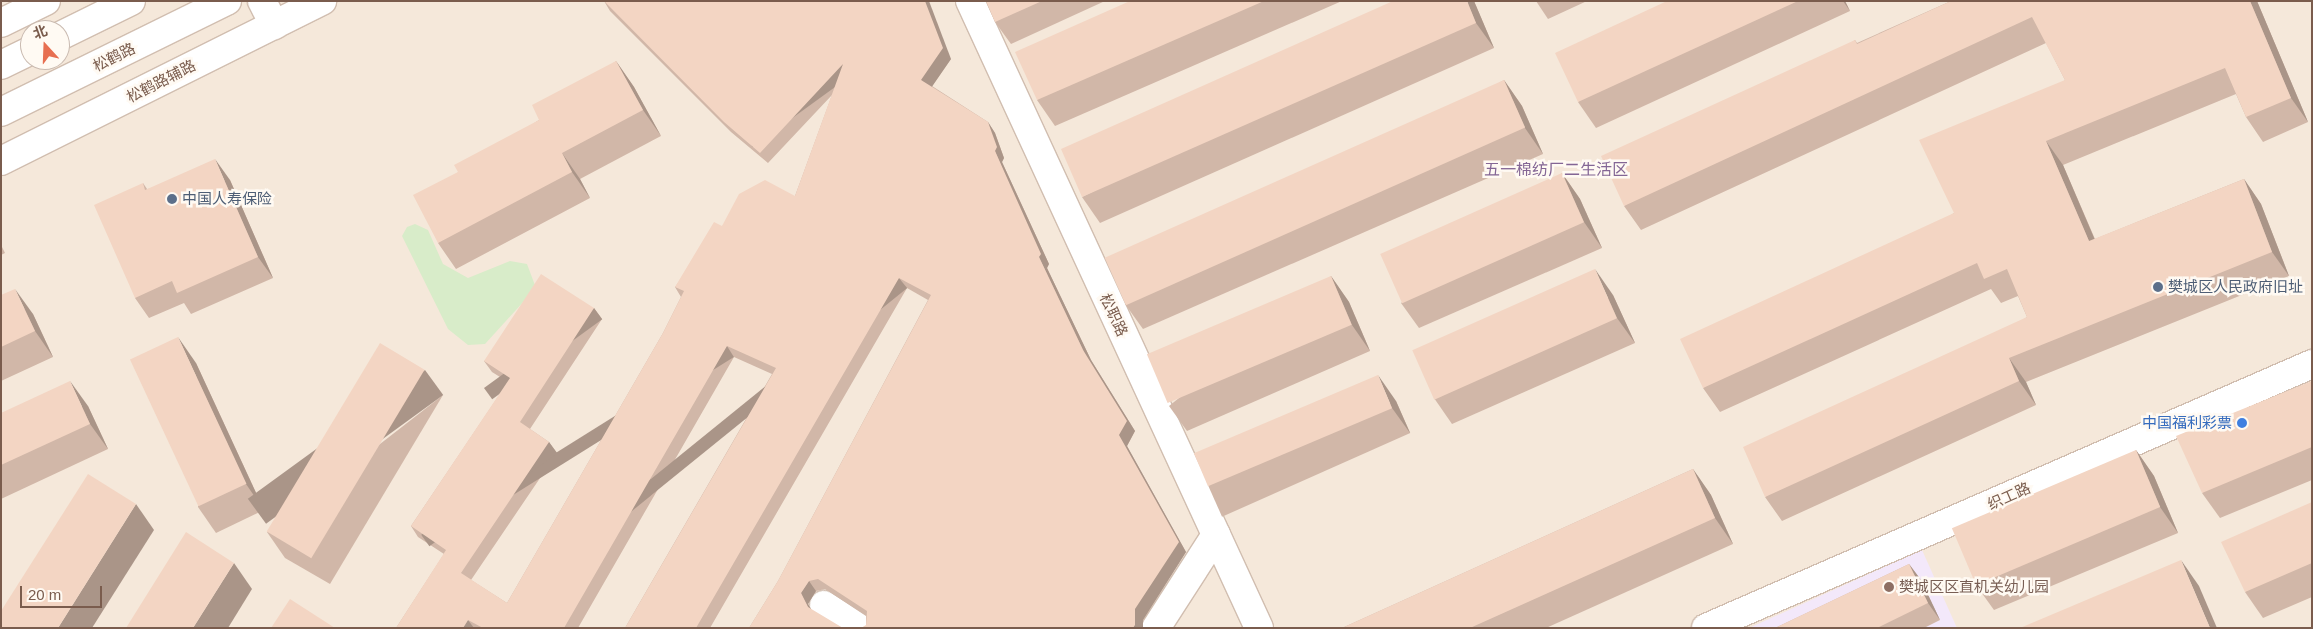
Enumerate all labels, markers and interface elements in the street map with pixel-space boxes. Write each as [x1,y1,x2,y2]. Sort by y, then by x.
north arrow [20,20,70,70]
text: 北 [31,22,50,42]
street label: 松鹤路 [90,39,138,75]
street label: 松鹤路辅路 [124,56,198,106]
district label: 五一棉纺厂二生活区 [1484,160,1628,180]
place label: 中国人寿保险 [182,190,272,208]
marker: 中国人寿保险 [166,193,178,205]
place label: 樊城区人民政府旧址 [2168,278,2303,296]
marker: 樊城区人民政府旧址 [2152,281,2164,293]
street label: 松职路 [1096,291,1132,339]
place label: 中国福利彩票 [2142,414,2232,432]
marker: 中国福利彩票 [2236,417,2248,429]
street label: 织工路 [1985,479,2033,513]
scale bar [22,576,105,608]
place label: 樊城区区直机关幼儿园 [1899,578,2049,596]
marker: 樊城区区直机关幼儿园 [1883,581,1895,593]
text: 20 m [28,586,61,603]

